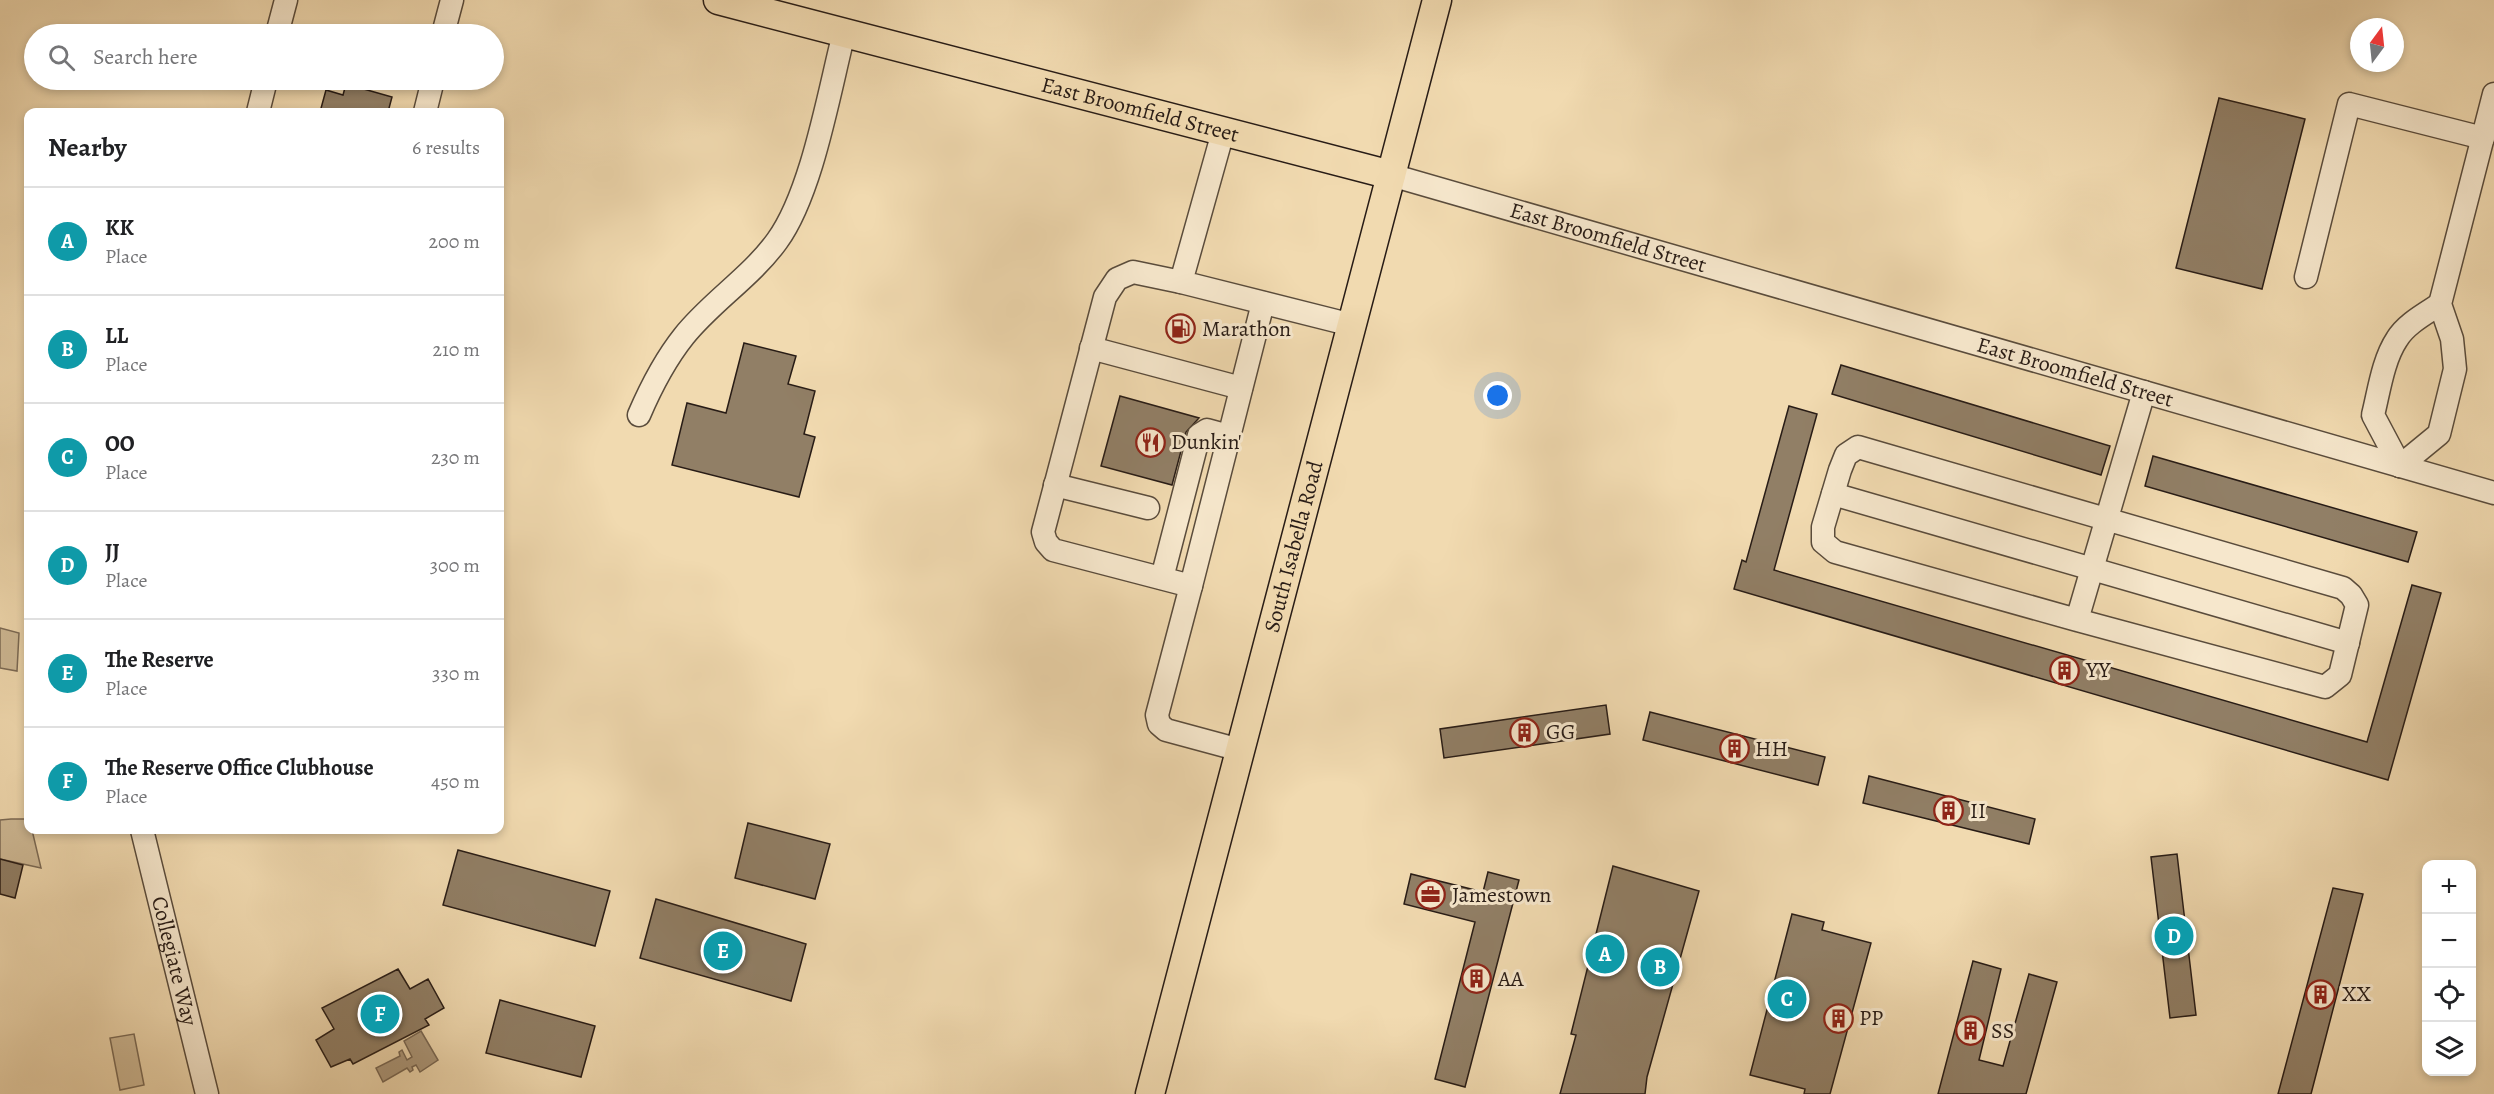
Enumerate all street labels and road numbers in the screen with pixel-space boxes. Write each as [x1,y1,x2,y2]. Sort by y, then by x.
street label: East Broomfield Street [1038,70,1242,150]
street label: East Broomfield Street [1506,195,1710,280]
street label: East Broomfield Street [1973,330,2177,415]
street label: South Isabella Road [1257,457,1331,636]
street label: Collegiate Way [144,893,205,1029]

